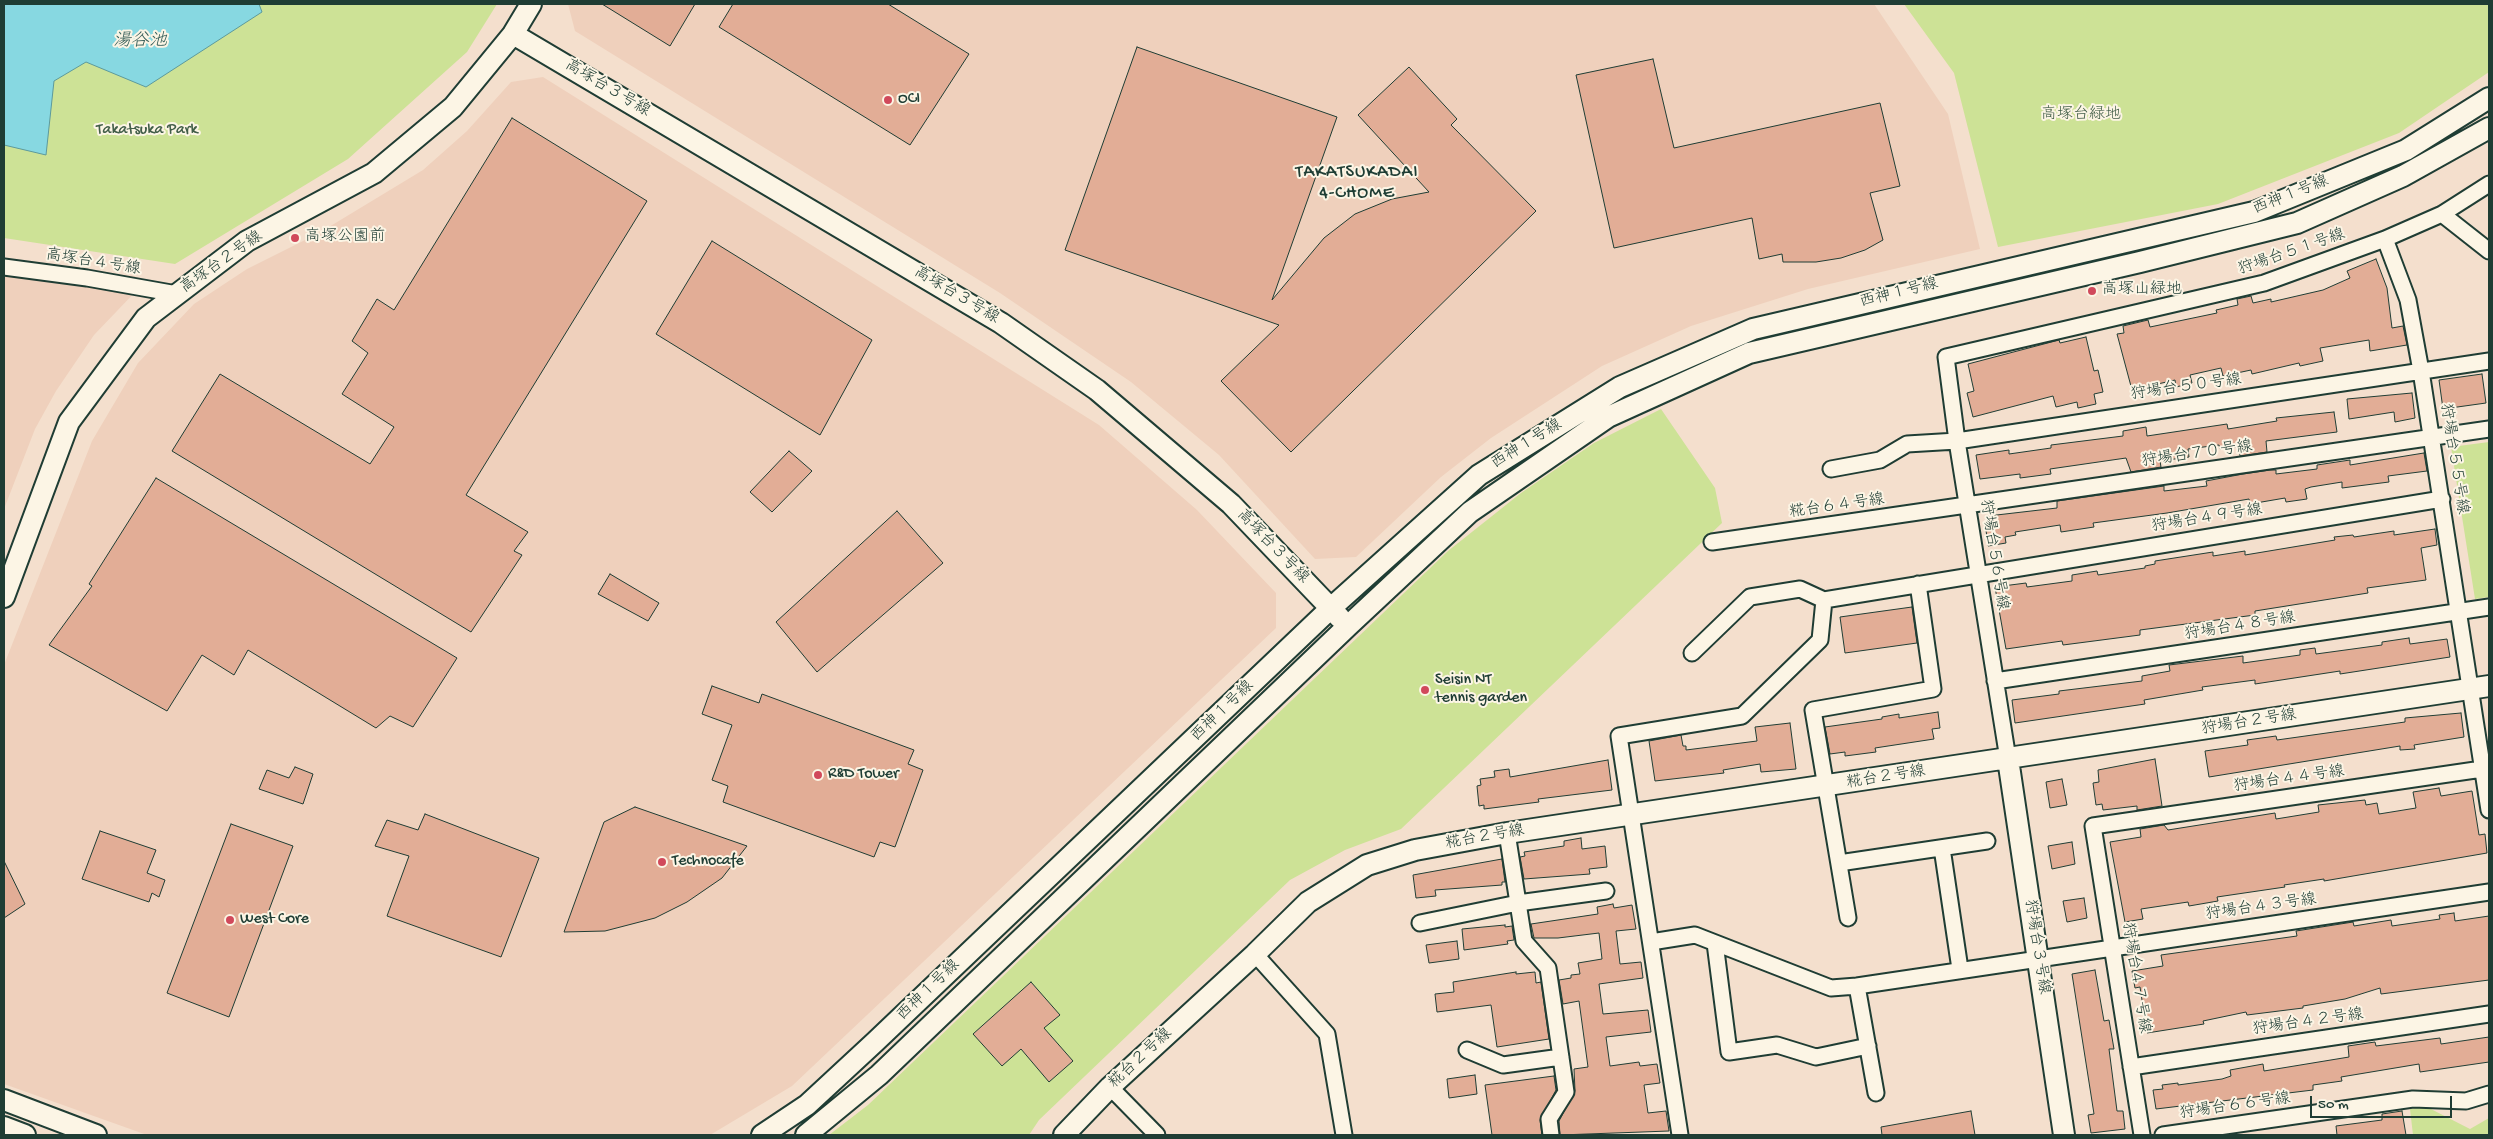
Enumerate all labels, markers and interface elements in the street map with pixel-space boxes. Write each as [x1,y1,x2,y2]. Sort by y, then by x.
water label: 湯谷池 [113,31,167,53]
street label: 高塚台３号線 [561,56,653,122]
place label: OCI [898,90,920,110]
marker: OCI [882,94,894,106]
park label: 高塚台緑地 [2041,106,2121,126]
park label: Takatsuka Park [96,121,198,141]
district label: TAKATSUKADAI 4-CHOME [1294,162,1420,204]
street label: 西神１号線 [2250,172,2332,220]
street label: 狩場台５１号線 [2236,226,2348,280]
street label: 高塚台２号線 [177,228,267,298]
place label: 高塚公園前 [305,228,385,248]
marker: 高塚公園前 [289,232,301,244]
street label: 高塚台４号線 [44,246,142,280]
street label: 高塚台３号線 [910,263,1002,329]
street label: 西神１号線 [1858,275,1940,313]
place label: 高塚山緑地 [2102,281,2182,301]
marker: 高塚山緑地 [2086,285,2098,297]
street label: 狩場台５０号線 [2129,371,2243,405]
street label: 狩場台５５号線 [2435,402,2471,516]
street label: 西神１号線 [1488,416,1566,474]
street label: 狩場台７０号線 [2140,438,2254,472]
street label: 糀台６４号線 [1788,491,1886,523]
street label: 狩場台５６号線 [1975,498,2011,612]
street label: 狩場台４９号線 [2150,501,2264,537]
street label: 高塚台３号線 [1232,506,1312,588]
street label: 狩場台４８号線 [2183,609,2297,645]
place label: Seisin NT tennis garden [1435,671,1527,709]
street label: 西神１号線 [1188,677,1258,747]
marker: Seisin NT tennis garden [1419,684,1431,696]
street label: 狩場台２号線 [2200,706,2298,740]
street label: 糀台２号線 [1845,762,1927,794]
street label: 狩場台４４号線 [2232,763,2346,797]
place label: R&D Tower [828,765,899,785]
marker: R&D Tower [812,769,824,781]
street label: 糀台２号線 [1444,822,1526,854]
place label: Technocafe [672,852,744,872]
marker: Technocafe [656,856,668,868]
street label: 狩場台４３号線 [2204,891,2318,925]
street label: 狩場台３号線 [2019,898,2053,996]
place label: West Core [240,910,309,930]
marker: West Core [224,914,236,926]
street label: 狩場台４７号線 [2117,921,2153,1035]
street label: 西神１号線 [894,956,964,1026]
street label: 狩場台４２号線 [2251,1006,2365,1040]
street label: 糀台２号線 [1105,1025,1177,1093]
scale bar [2313,1086,2456,1118]
street label: 狩場台６６号線 [2178,1090,2292,1124]
text: 50 m [2318,1096,2349,1114]

